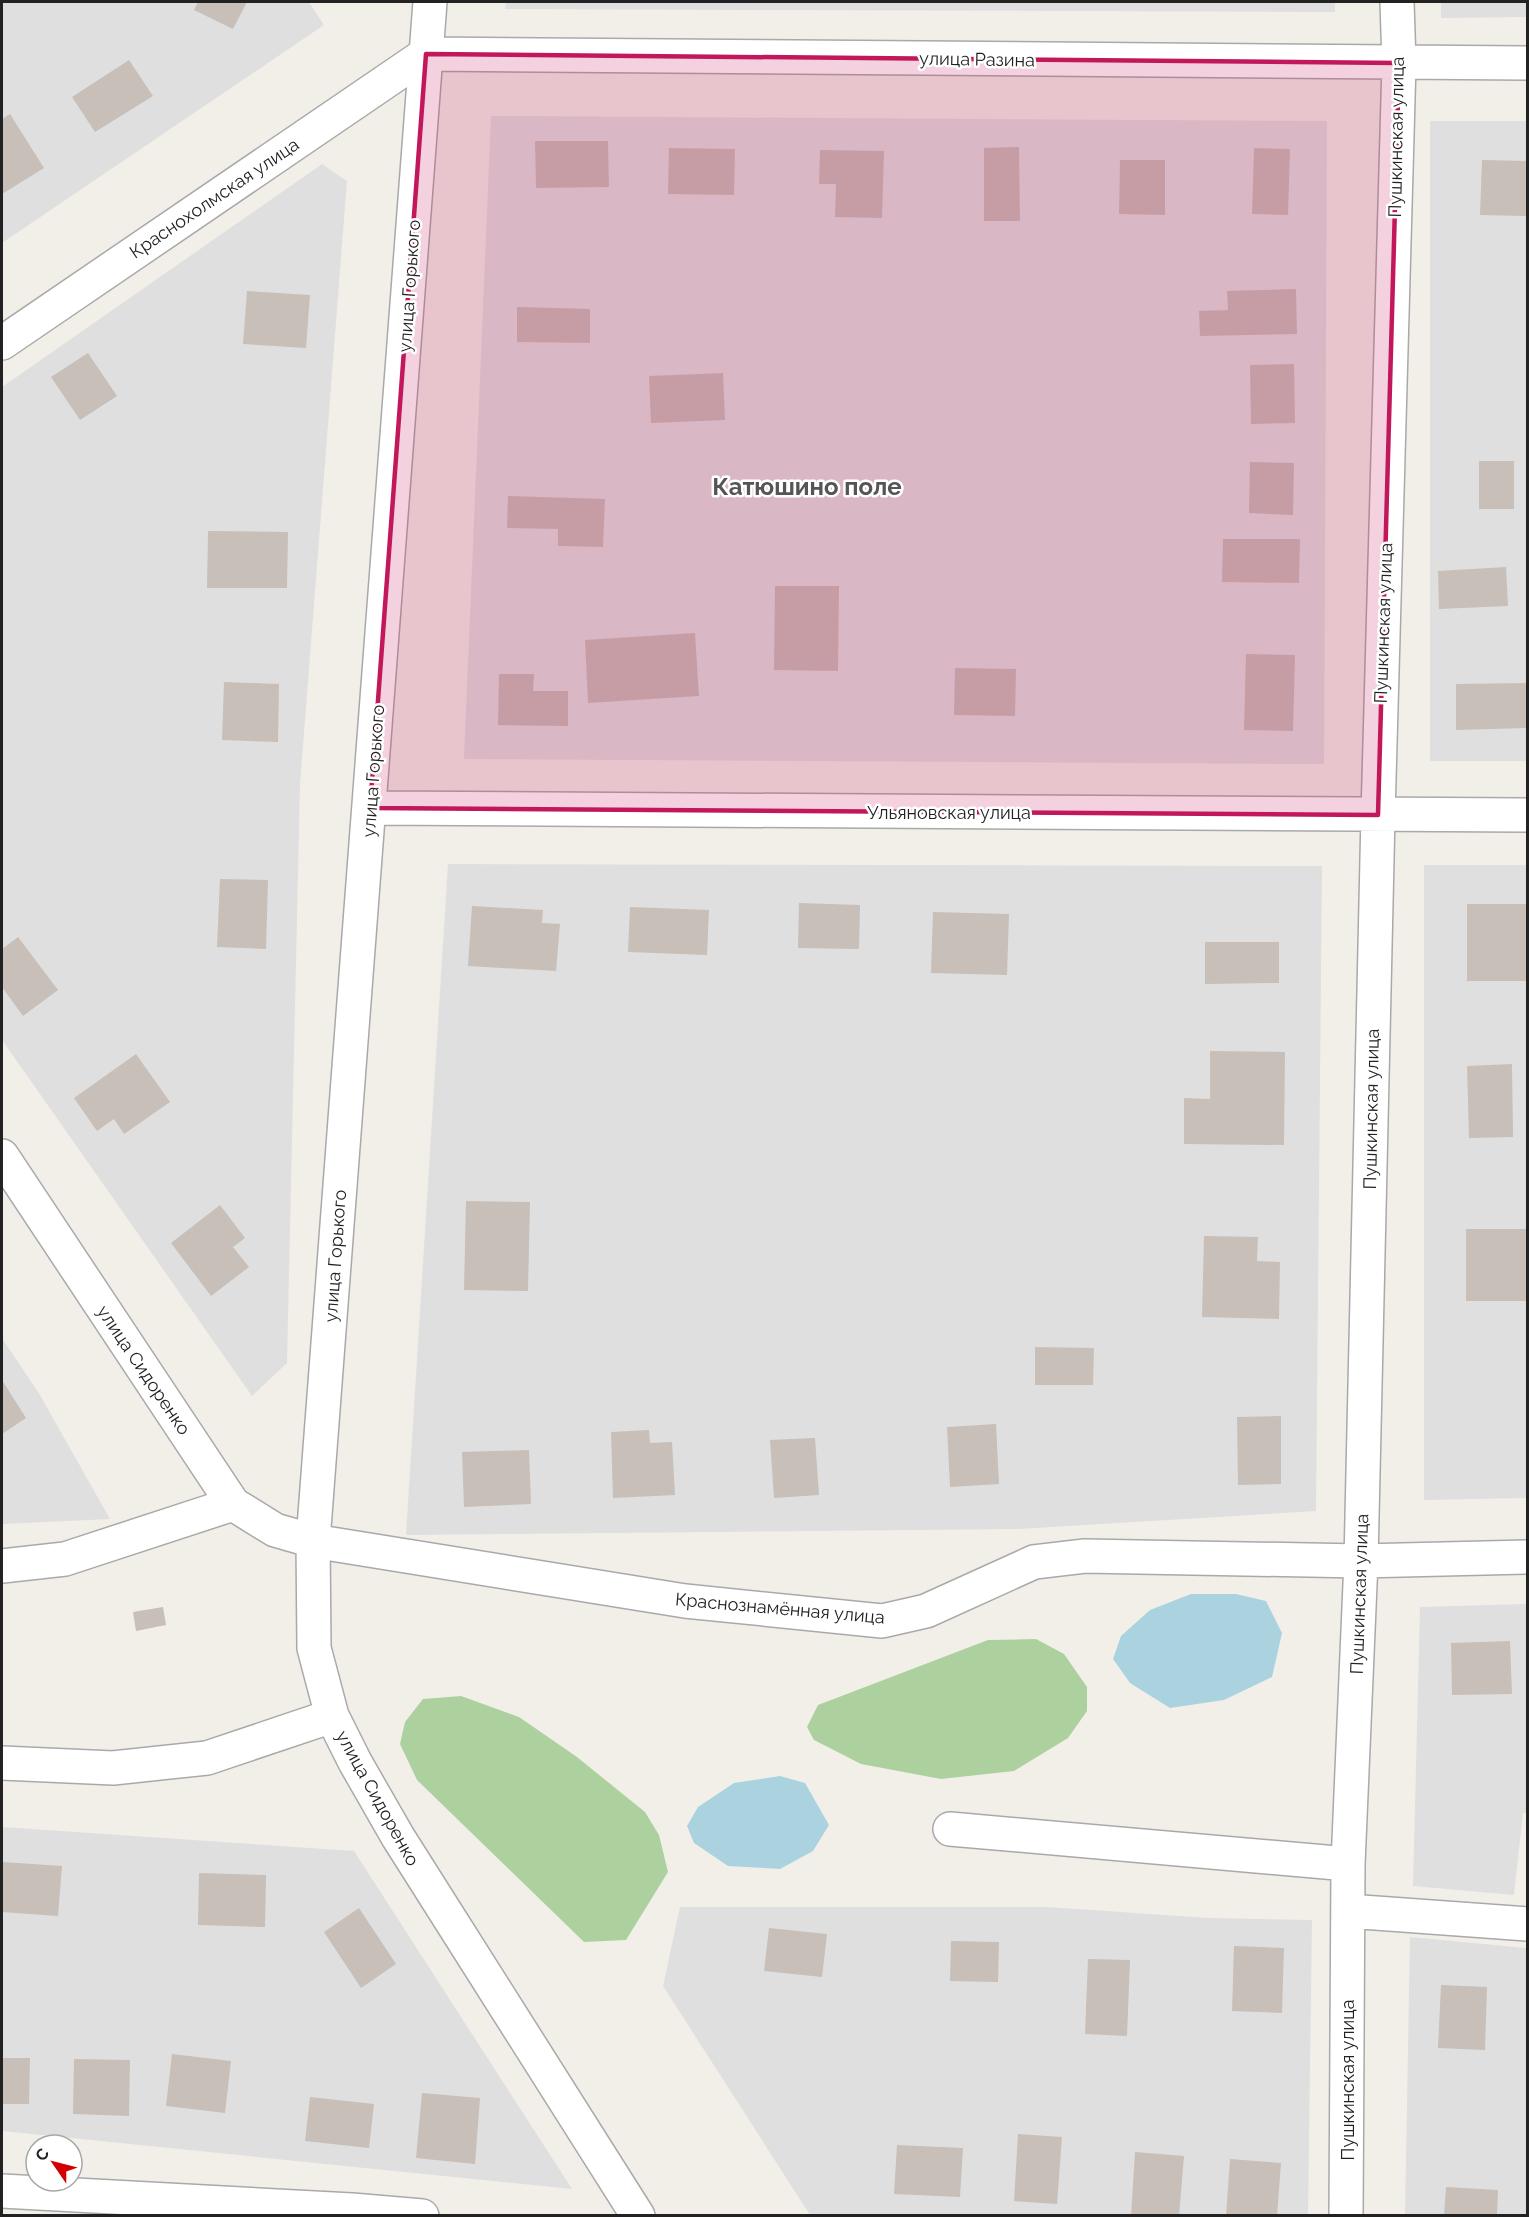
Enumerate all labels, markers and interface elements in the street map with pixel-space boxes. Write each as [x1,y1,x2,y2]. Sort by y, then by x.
street label: улица Разина [919,47,1035,71]
street label: Пушкинская улица [1384,56,1408,218]
street label: Краснохолмская улица [125,134,303,262]
street label: улица Горького [394,219,424,353]
district label: Катюшино поле [712,472,902,501]
street label: Пушкинская улица [1370,542,1396,704]
street label: улица Горького [358,704,388,838]
street label: Ульяновская улица [867,802,1031,823]
street label: Пушкинская улица [1359,1028,1383,1190]
street label: улица Горького [320,1189,350,1323]
street label: улица Сидоренко [93,1301,195,1439]
street label: Пушкинская улица [1346,1513,1372,1675]
street label: Краснознамённая улица [674,1588,886,1628]
street label: улица Сидоренко [332,1727,424,1870]
street label: Пушкинская улица [1337,2000,1358,2160]
north arrow [24,2133,84,2193]
text: С [31,2145,53,2165]

